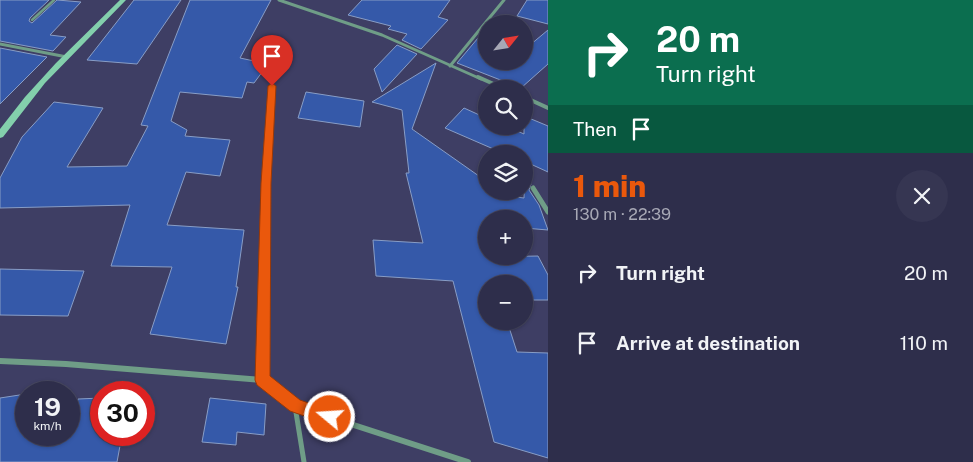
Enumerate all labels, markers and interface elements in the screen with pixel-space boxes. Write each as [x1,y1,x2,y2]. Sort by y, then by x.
north arrow [478,15,532,70]
map controls [478,15,533,330]
text: 20 m [656,19,740,60]
icon: right [573,20,638,85]
pin [251,35,293,86]
icon: arrive [258,42,286,70]
text: Turn right [656,61,756,87]
button: search [478,80,533,135]
icon: arrive [627,115,655,143]
text: Then [573,118,617,140]
button: layers [478,145,533,200]
text: 1 min [573,168,646,204]
button: close [896,170,948,222]
text: 130 m · 22:39 [573,205,671,224]
button: + [478,210,533,265]
icon: right [573,259,601,287]
text: Turn right [616,262,705,284]
text: 20 m [904,262,948,284]
button: − [478,275,533,330]
icon: arrive [573,329,601,357]
text: Arrive at destination [616,332,800,354]
text: 110 m [900,332,948,354]
speed limit sign: 30 [90,381,155,446]
position arrow [303,390,355,442]
text: 19 [34,392,61,422]
text: km/h [33,419,62,433]

